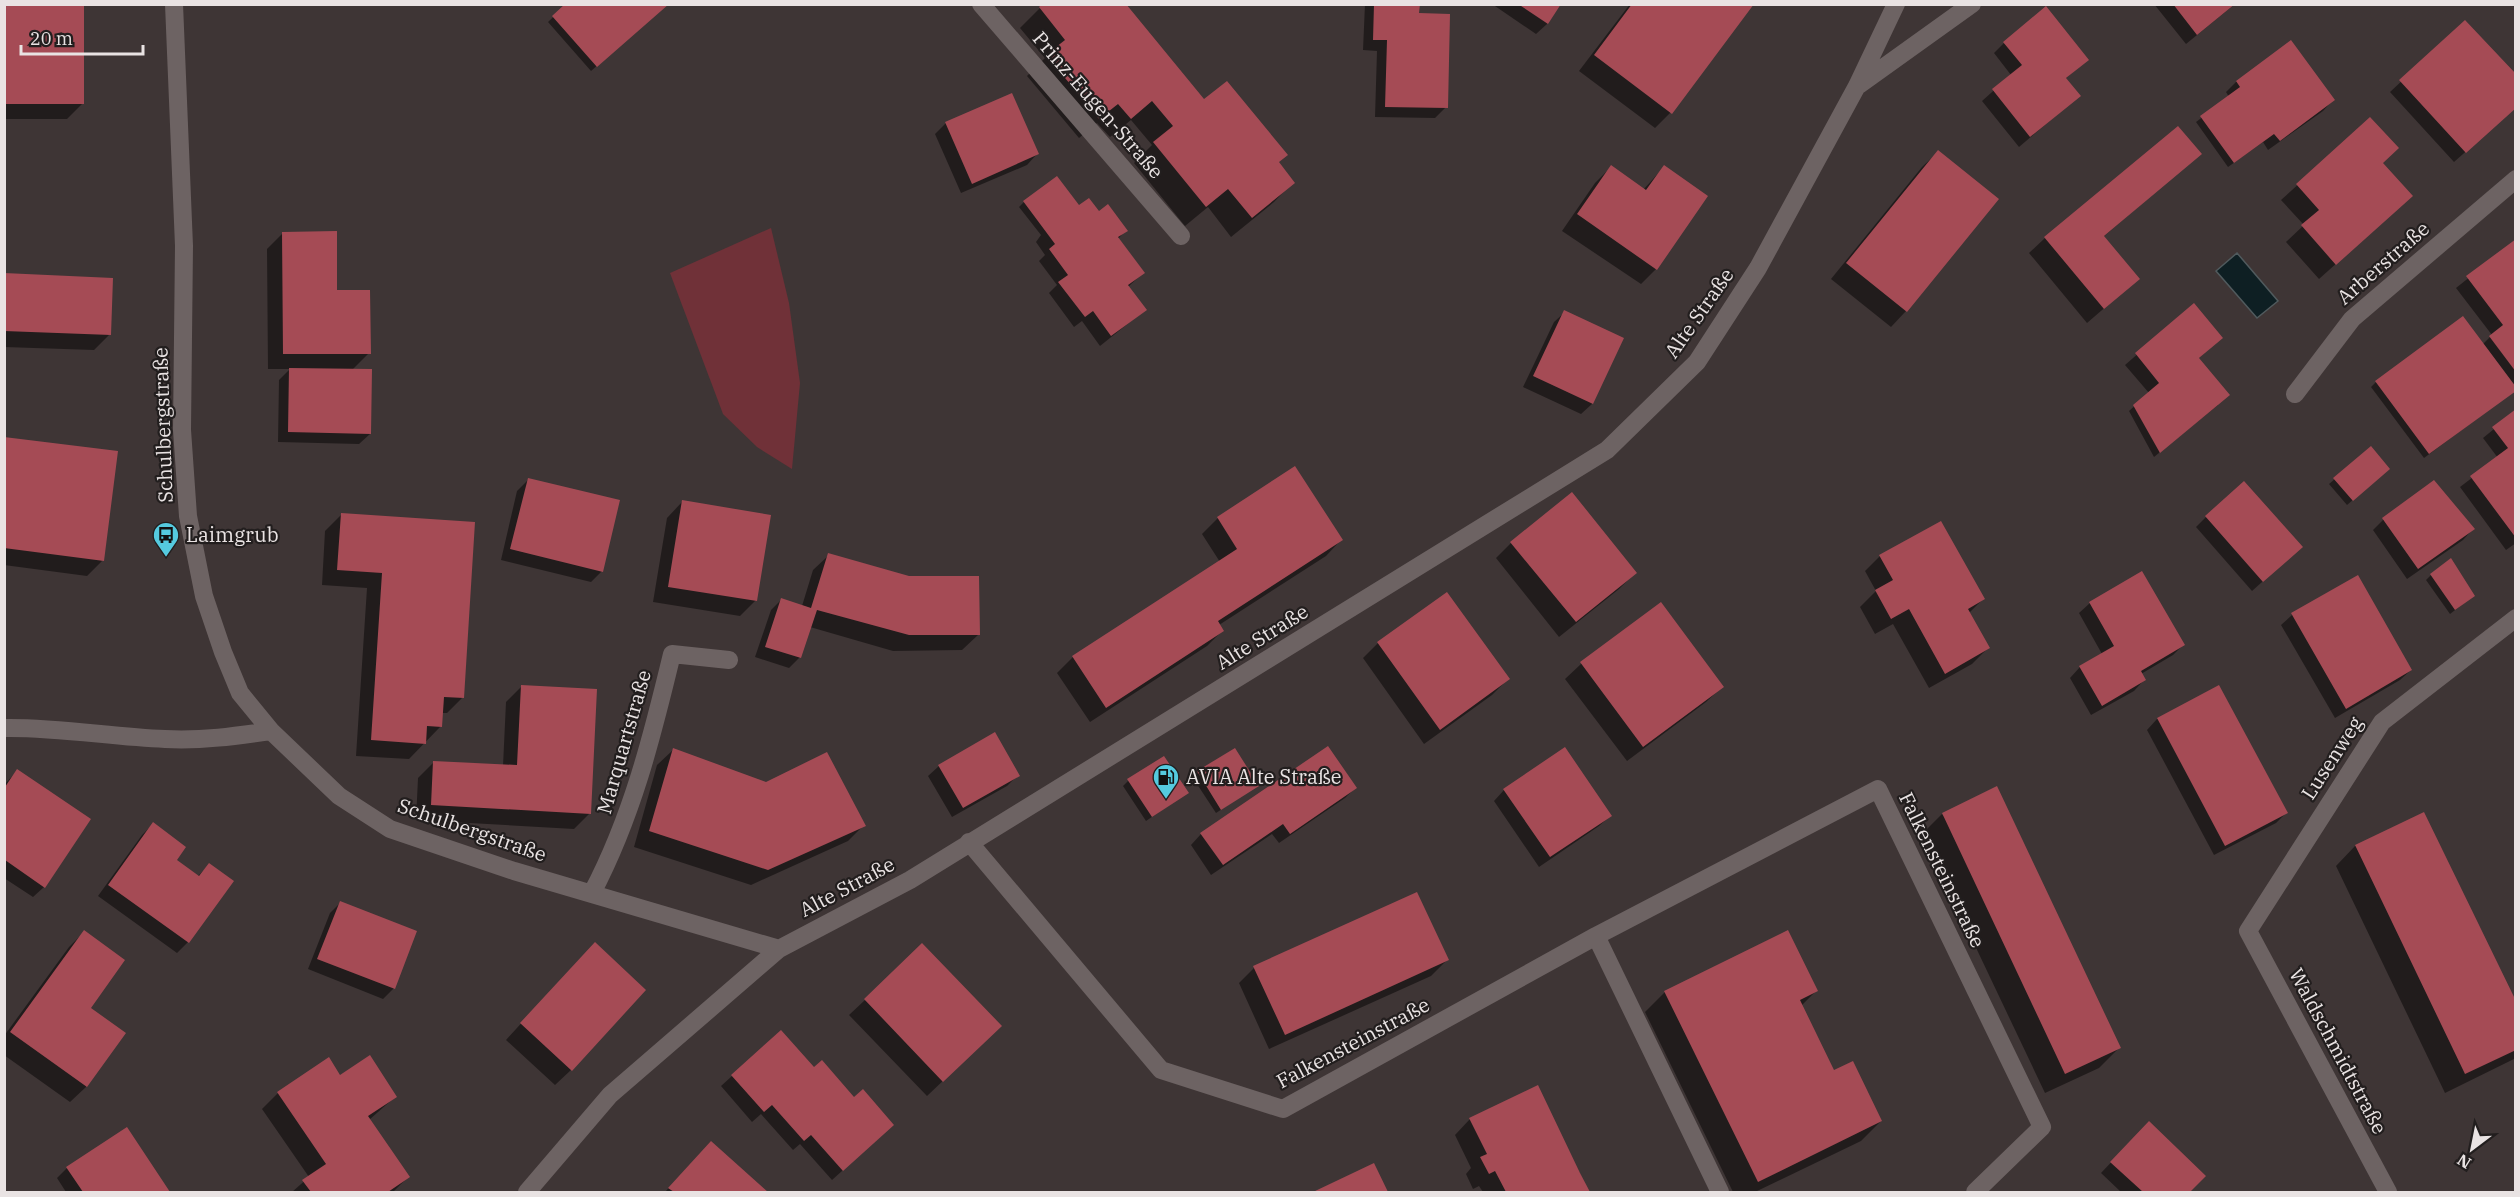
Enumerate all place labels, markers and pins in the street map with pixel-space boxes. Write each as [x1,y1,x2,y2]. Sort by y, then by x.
bus stop icon: Laimgrub [151,520,181,558]
place label: Laimgrub [186,521,279,548]
fuel station icon: AVIA Alte Straße [1151,762,1181,800]
place label: AVIA Alte Straße [1186,763,1341,790]

